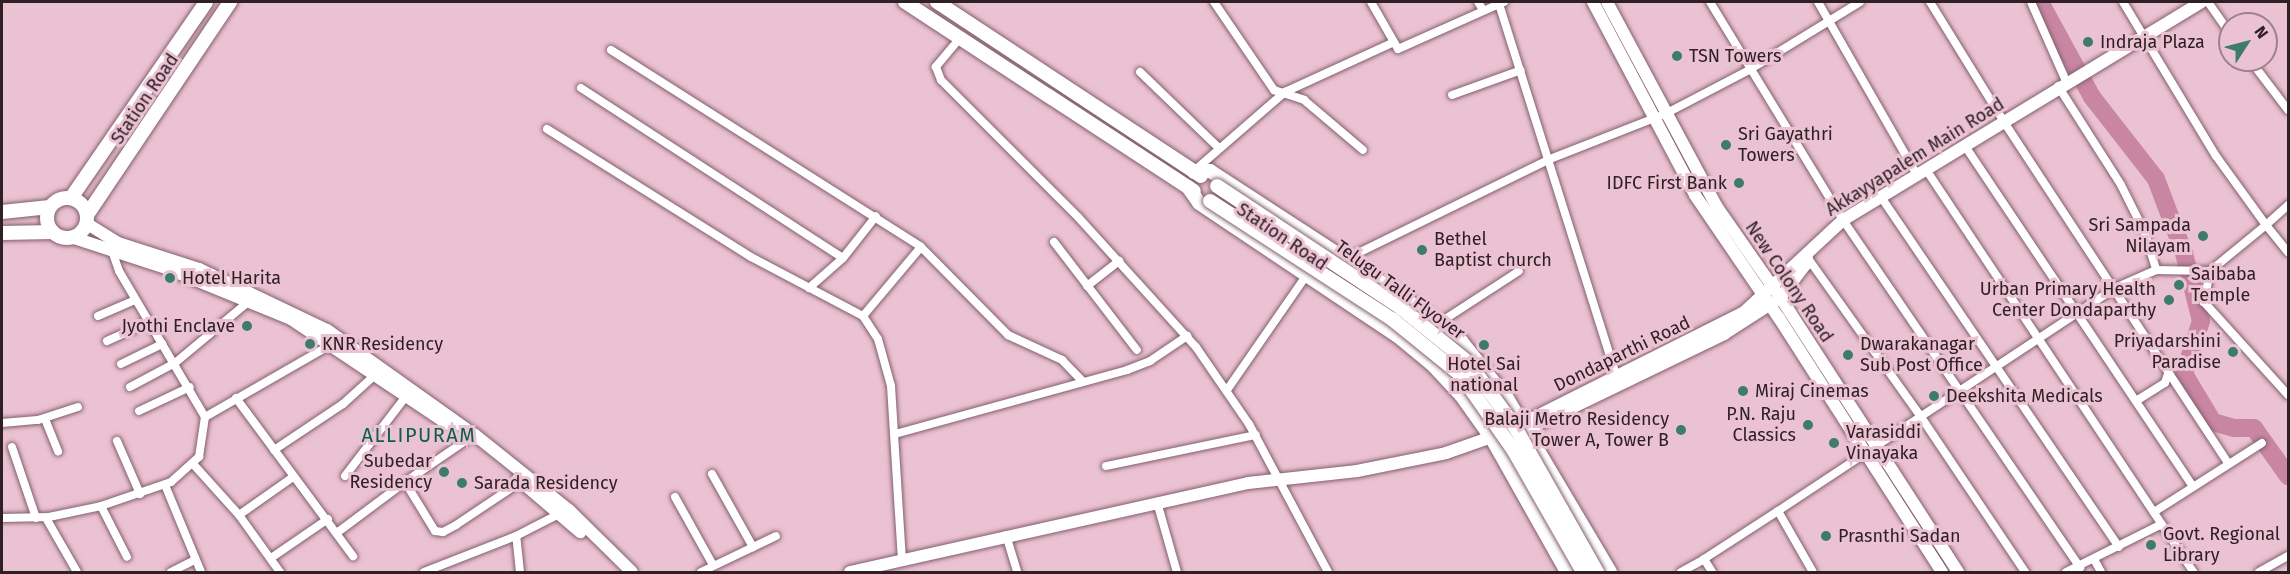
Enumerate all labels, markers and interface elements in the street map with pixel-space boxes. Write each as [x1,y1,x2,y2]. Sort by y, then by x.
north arrow [2218,12,2278,72]
text: N [2251,22,2272,42]
place label: Indraja Plaza [2100,31,2205,53]
marker: Indraja Plaza [2081,35,2095,49]
place label: TSN Towers [1689,45,1781,67]
street label: Station Road [107,49,183,149]
marker: TSN Towers [1670,49,1684,63]
street label: Akkayyapalem Main Road [1822,93,2008,221]
place label: Sri Gayathri Towers [1738,124,1833,166]
marker: Sri Gayathri Towers [1719,138,1733,152]
place label: IDFC First Bank [1607,172,1727,194]
marker: IDFC First Bank [1732,176,1746,190]
street label: Station Road [1232,199,1332,275]
place label: Sri Sampada Nilayam [2089,215,2191,258]
street label: New Colony Road [1741,217,1837,347]
place label: Bethel Baptist church [1434,229,1552,272]
marker: Sri Sampada Nilayam [2196,229,2210,243]
street label: Telugu Talli Flyover [1331,236,1469,344]
marker: Bethel Baptist church [1415,243,1429,257]
place label: Saibaba Temple [2191,264,2256,306]
place label: Hotel Harita [182,267,281,289]
marker: Hotel Harita [163,271,177,285]
marker: Saibaba Temple [2172,278,2186,292]
place label: Urban Primary Health Center Dondaparthy [1980,279,2156,322]
marker: Urban Primary Health Center Dondaparthy [2160,291,2178,309]
street label: Dondaparthi Road [1550,312,1694,396]
place label: Jyothi Enclave [121,315,235,337]
marker: Jyothi Enclave [240,319,254,333]
place label: Priyadarshini Paradise [2114,331,2221,374]
place label: KNR Residency [322,333,443,355]
place label: Dwarakanagar Sub Post Office [1860,334,1983,376]
marker: KNR Residency [303,337,317,351]
marker: Hotel Sai national [1477,338,1491,352]
marker: Priyadarshini Paradise [2226,345,2240,359]
marker: Dwarakanagar Sub Post Office [1841,348,1855,362]
place label: Hotel Sai national [1447,354,1521,397]
place label: Miraj Cinemas [1755,380,1869,402]
marker: Miraj Cinemas [1736,384,1750,398]
place label: Deekshita Medicals [1946,385,2103,407]
marker: Deekshita Medicals [1927,389,1941,403]
place label: P.N. Raju Classics [1726,404,1796,446]
place label: Balaji Metro Residency Tower A, Tower B [1484,409,1669,452]
marker: P.N. Raju Classics [1801,418,1815,432]
place label: Varasiddi Vinayaka [1846,422,1921,464]
district label: ALLIPURAM [362,423,476,447]
marker: Balaji Metro Residency Tower A, Tower B [1674,423,1688,437]
marker: Varasiddi Vinayaka [1827,436,1841,450]
place label: Subedar Residency [350,451,432,494]
marker: Subedar Residency [437,465,451,479]
place label: Sarada Residency [474,472,618,494]
marker: Sarada Residency [455,476,469,490]
place label: Govt. Regional Library [2163,524,2280,566]
place label: Prasnthi Sadan [1838,525,1961,547]
marker: Prasnthi Sadan [1819,529,1833,543]
marker: Govt. Regional Library [2144,538,2158,552]

